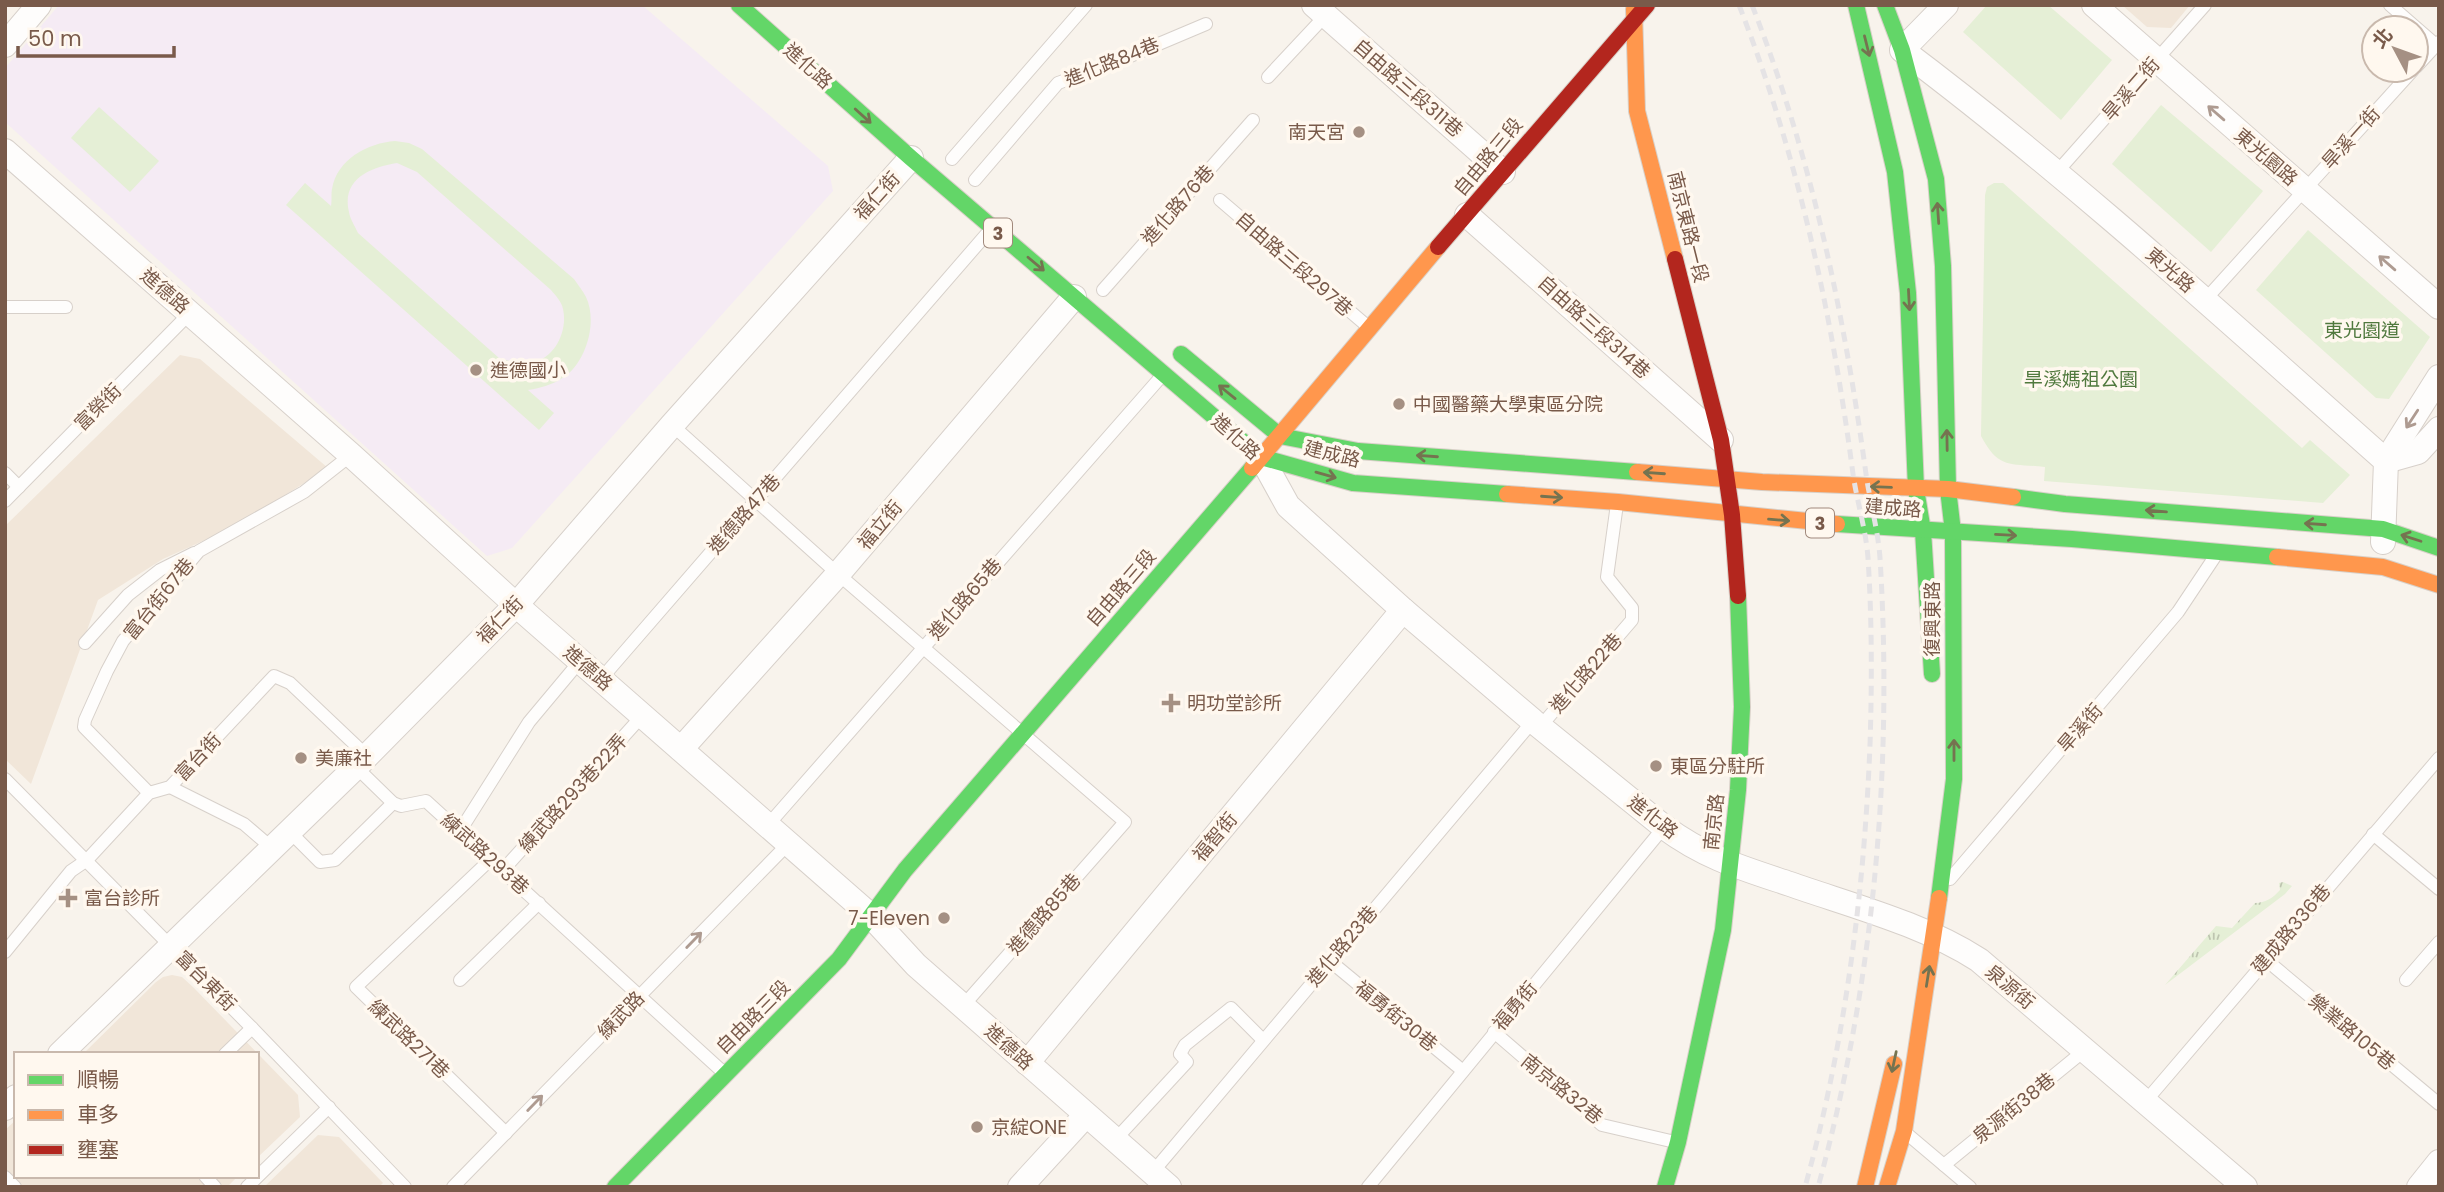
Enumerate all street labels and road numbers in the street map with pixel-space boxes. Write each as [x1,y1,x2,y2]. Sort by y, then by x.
street label: 進化路84巷 [1061,31,1163,93]
street label: 自由路三段311巷 [1347,33,1469,143]
street label: 進化路 [778,37,838,95]
street label: 旱溪二街 [2096,51,2166,127]
street label: 旱溪一街 [2316,101,2386,175]
street label: 自由路三段 [1447,112,1529,202]
street label: 東光園路 [2228,122,2304,192]
street label: 進化路76巷 [1136,159,1220,251]
street label: 福仁街 [848,166,906,226]
street label: 南京東路一段 [1661,168,1715,286]
street label: 自由路三段297巷 [1230,205,1358,323]
road number: 3 [984,218,1012,247]
street label: 東光路 [2140,241,2200,299]
street label: 進德路 [135,262,195,320]
street label: 自由路三段314巷 [1532,269,1656,385]
street label: 富榮街 [68,377,128,437]
street label: 進化路 [1206,408,1266,466]
street label: 建成路 [1301,434,1363,474]
street label: 進德路47巷 [702,468,786,560]
street label: 建成路 [1864,493,1922,523]
street label: 福立街 [851,494,909,556]
road number: 3 [1806,508,1834,538]
street label: 自由路三段 [1080,543,1162,633]
street label: 富台街67巷 [118,552,200,646]
street label: 進化路65巷 [922,552,1008,646]
street label: 復興東路 [1919,581,1946,657]
street label: 福仁街 [470,590,530,650]
street label: 進化路22巷 [1544,627,1628,719]
street label: 進德路 [558,639,618,697]
street label: 旱溪街 [2051,698,2109,758]
street label: 富台街 [169,727,227,787]
street label: 練武路293巷22弄 [512,728,634,858]
street label: 進化路 [1622,789,1684,845]
street label: 南京路 [1698,792,1730,852]
street label: 福智街 [1186,806,1244,868]
street label: 練武路293巷 [435,807,535,901]
street label: 進德路85巷 [1001,867,1087,961]
street label: 建成路336巷 [2245,878,2337,980]
street label: 進化路23巷 [1300,900,1384,992]
street label: 富台東街 [170,945,242,1017]
street label: 泉源街 [1979,958,2041,1016]
street label: 自由路三段 [710,974,796,1060]
street label: 福勇街30巷 [1349,974,1443,1058]
street label: 福勇街 [1486,975,1544,1037]
street label: 練武路 [591,985,651,1045]
street label: 樂業路105巷 [2303,988,2401,1076]
street label: 練武路271巷 [362,993,456,1085]
street label: 進德路 [979,1018,1039,1076]
street label: 南京路32巷 [1515,1048,1609,1130]
street label: 泉源街38巷 [1967,1066,2061,1150]

